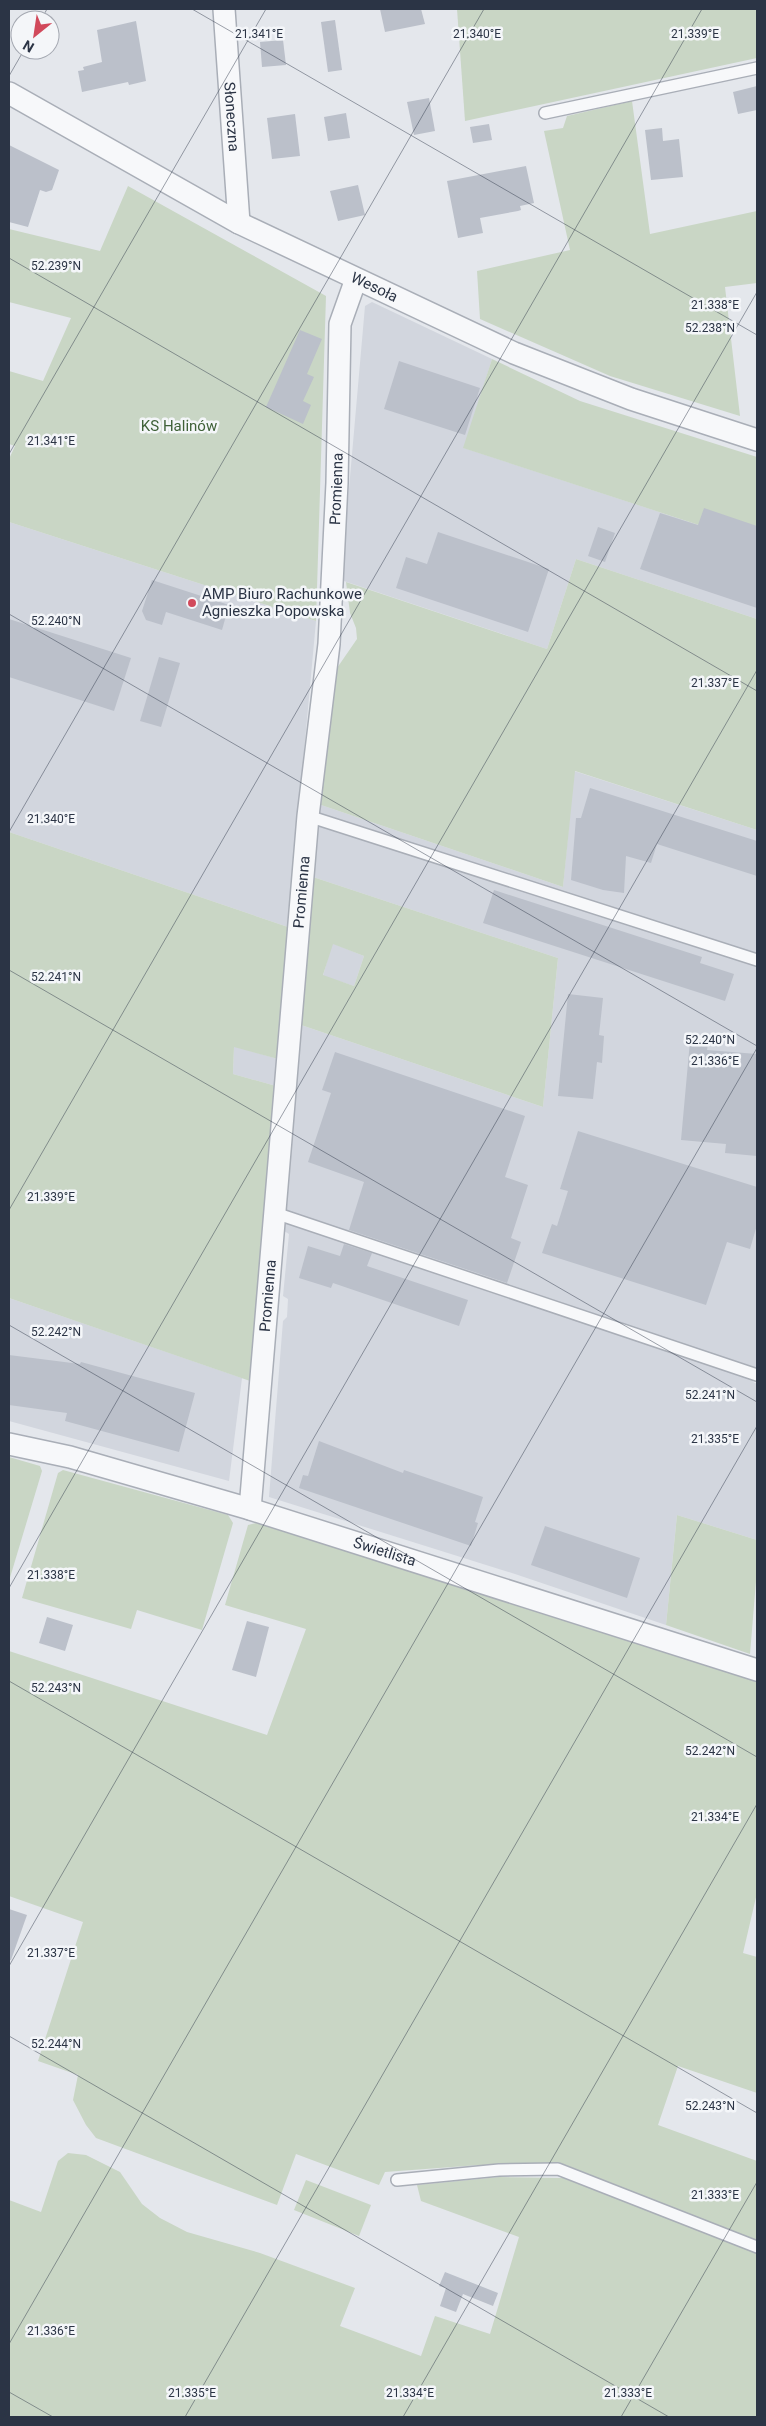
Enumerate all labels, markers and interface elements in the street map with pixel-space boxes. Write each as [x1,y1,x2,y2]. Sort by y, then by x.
north arrow [10,10,60,60]
text: 21.341°E [235,27,283,41]
text: 21.340°E [453,27,501,41]
text: 21.339°E [671,27,719,41]
text: N [20,37,37,56]
street label: Słoneczna [220,81,243,152]
text: 52.239°N [31,259,81,273]
street label: Wesoła [348,268,401,306]
text: 21.338°E [691,298,739,312]
text: 52.238°N [685,321,735,335]
park label: KS Halinów [141,417,217,435]
text: 21.341°E [27,434,75,448]
street label: Promienna [326,452,347,526]
place label: AMP Biuro Rachunkowe Agnieszka Popowska [202,585,362,620]
marker: AMP Biuro Rachunkowe Agnieszka Popowska [186,597,198,609]
text: 52.240°N [31,614,81,628]
text: 21.337°E [691,676,739,690]
text: 21.340°E [27,812,75,826]
street label: Promienna [290,855,314,929]
text: 52.241°N [31,970,81,984]
text: 52.240°N [685,1033,735,1047]
text: 21.336°E [691,1054,739,1068]
text: 21.339°E [27,1190,75,1204]
street label: Promienna [256,1259,280,1333]
text: 52.242°N [31,1325,81,1339]
text: 52.241°N [685,1388,735,1402]
text: 21.335°E [691,1432,739,1446]
street label: Świetlista [351,1533,418,1570]
text: 21.338°E [27,1568,75,1582]
text: 52.243°N [31,1681,81,1695]
text: 52.242°N [685,1744,735,1758]
text: 21.334°E [691,1810,739,1824]
text: 21.337°E [27,1946,75,1960]
text: 52.244°N [31,2037,81,2051]
text: 52.243°N [685,2099,735,2113]
text: 21.333°E [691,2188,739,2202]
text: 21.336°E [27,2324,75,2338]
text: 21.335°E [168,2386,216,2400]
text: 21.334°E [386,2386,434,2400]
text: 21.333°E [604,2386,652,2400]

